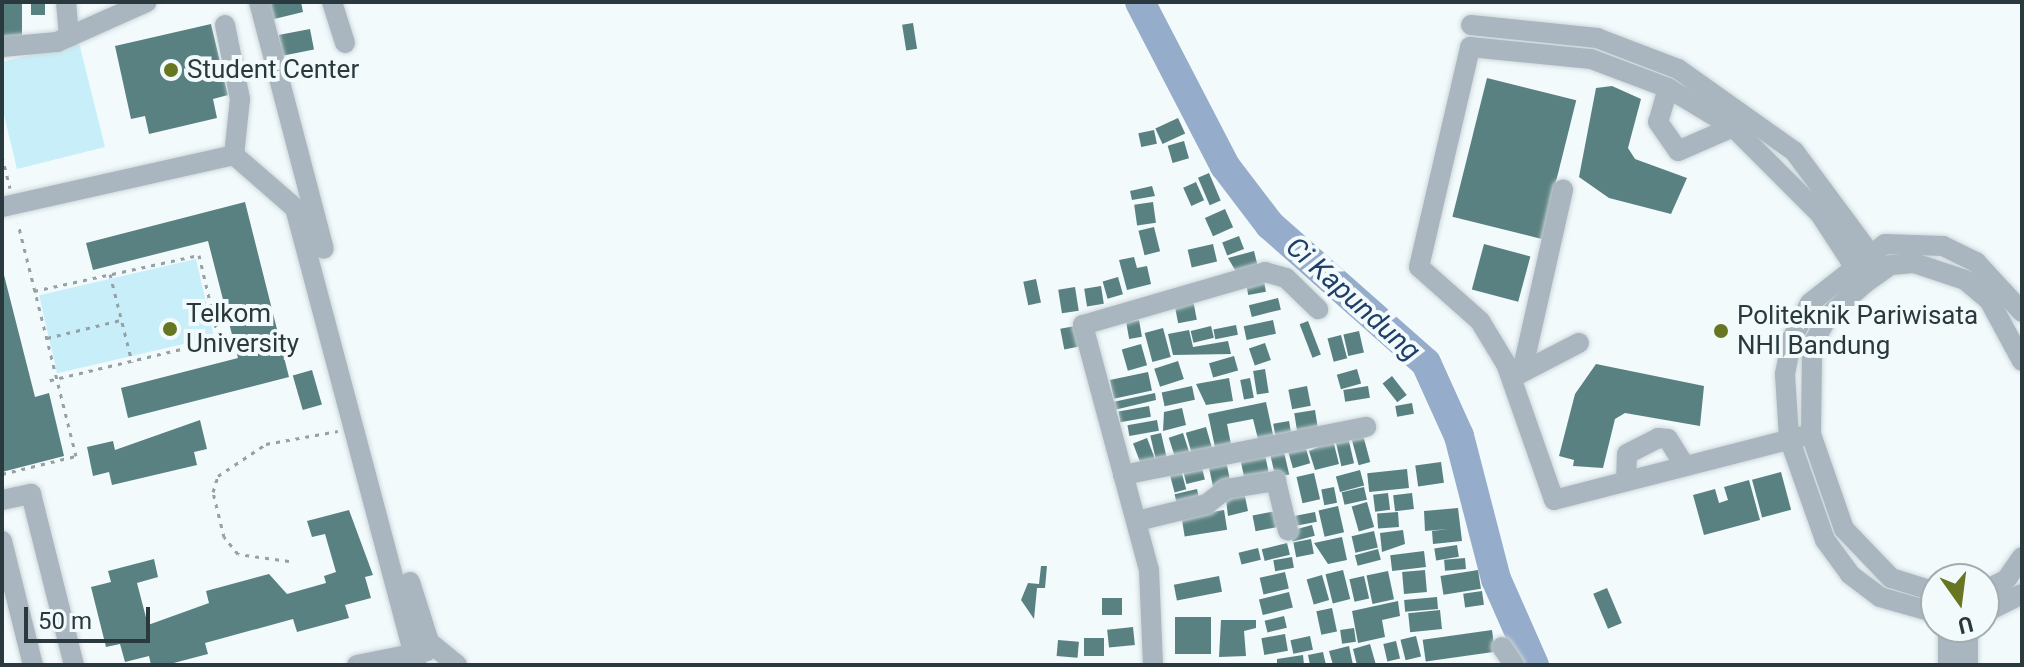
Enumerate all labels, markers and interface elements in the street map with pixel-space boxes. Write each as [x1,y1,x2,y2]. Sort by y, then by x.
place label: Student Center [187,54,359,86]
marker: Student Center [162,61,180,79]
water label: Ci Kapundung [1279,230,1427,368]
place label: Telkom University [186,298,299,360]
place label: Politeknik Pariwisata NHI Bandung [1737,300,1978,362]
marker: Telkom University [161,320,179,338]
marker: Politeknik Pariwisata NHI Bandung [1712,322,1730,340]
north arrow [1920,563,2000,643]
scale bar [28,591,154,641]
text: 50 m [38,607,92,635]
text: U [1955,611,1976,639]

